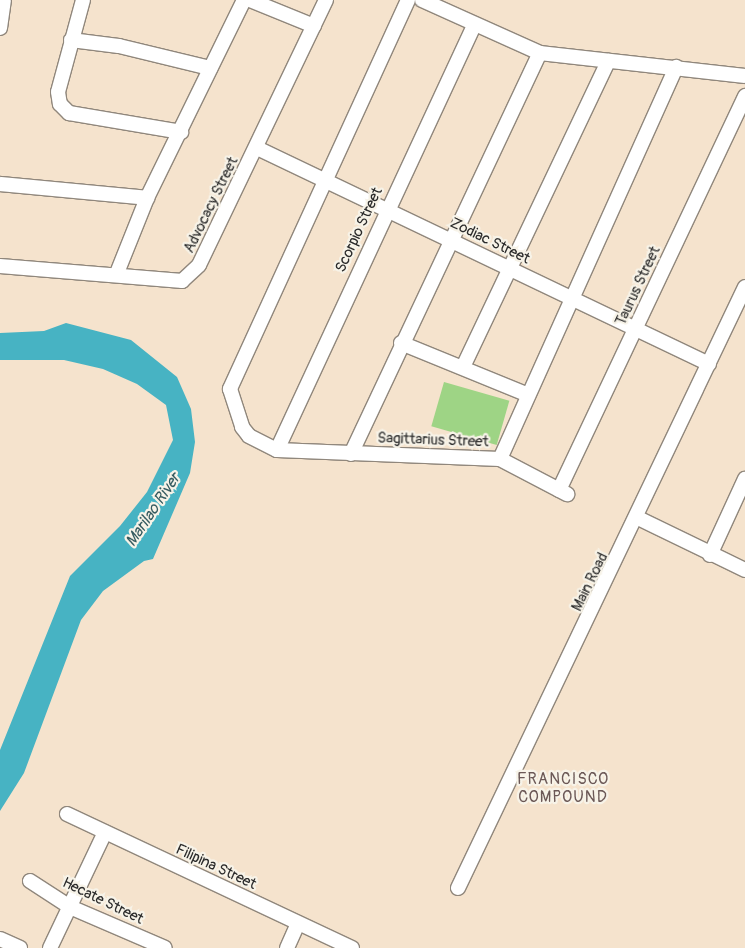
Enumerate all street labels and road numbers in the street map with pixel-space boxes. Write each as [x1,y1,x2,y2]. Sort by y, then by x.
street label: Advocacy Street [180,154,242,256]
street label: Scorpio Street [332,185,386,275]
street label: Zodiac Street [447,214,533,268]
street label: Taurus Street [612,244,664,328]
street label: Sagittarius Street [377,429,489,451]
street label: Main Road [568,550,612,614]
street label: Filipina Street [173,840,259,894]
street label: Hecate Street [60,874,146,928]

